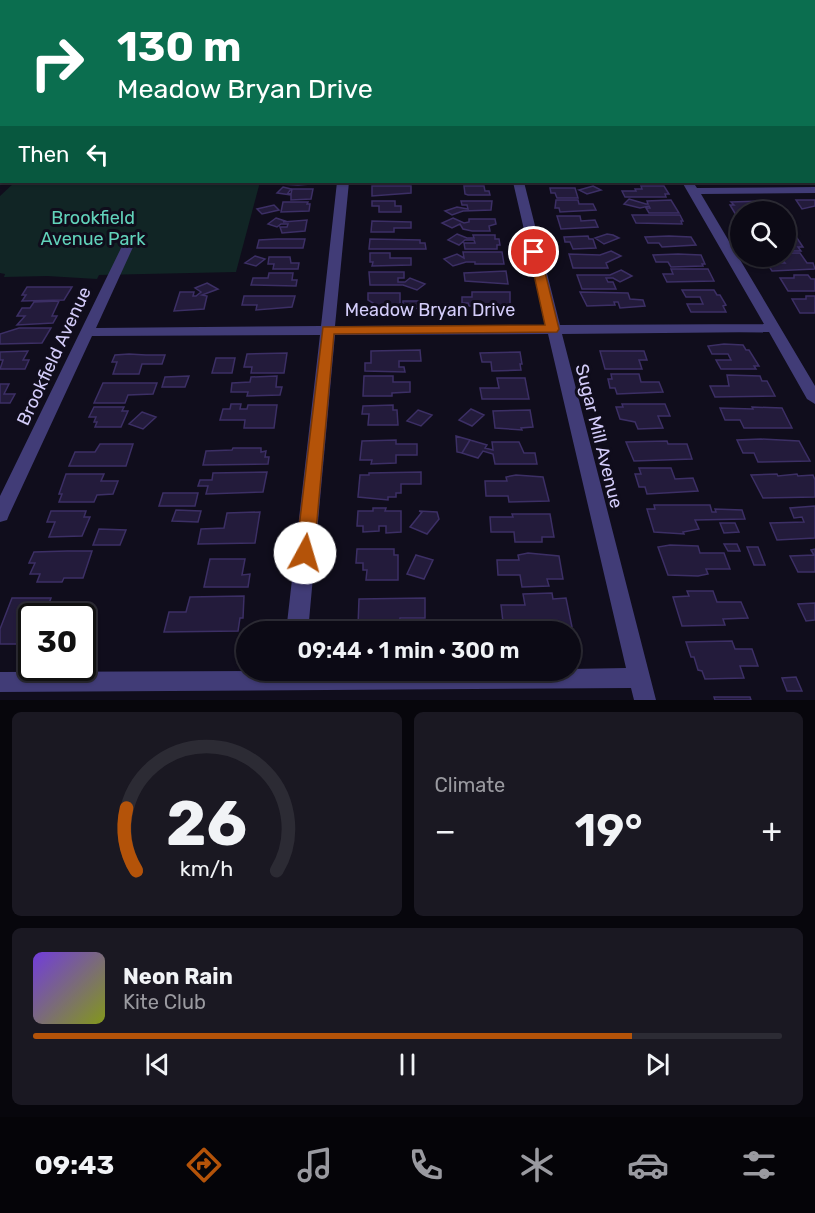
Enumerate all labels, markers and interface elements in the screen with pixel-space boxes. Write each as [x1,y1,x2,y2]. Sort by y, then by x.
text: 130 m [117,22,242,72]
icon: right [18,24,96,102]
text: Meadow Bryan Drive [117,73,373,105]
icon: left [81,138,114,171]
text: Then [18,141,69,168]
map controls [730,201,796,267]
button: search [730,201,796,267]
park label: Brookfield Avenue Park [41,207,146,250]
pin [508,226,559,277]
icon: arrive [517,235,550,268]
street label: Brookfield Avenue [12,283,96,429]
street label: Meadow Bryan Drive [345,299,515,321]
street label: Sugar Mill Avenue [570,362,628,510]
position arrow [273,521,337,585]
speed limit sign: 30 [18,603,96,681]
text: 09:44 · 1 min · 300 m [298,637,519,664]
text: Climate [435,773,505,797]
text: 26 [166,787,247,861]
text: 19° [575,804,643,857]
text: − [435,811,456,850]
text: + [761,811,782,850]
text: km/h [180,856,234,881]
text: Neon Rain [123,963,233,990]
text: Kite Club [123,990,206,1014]
icon: previous [141,1048,174,1081]
icon: pause [391,1048,424,1081]
icon: next [641,1048,674,1081]
icon: directions [183,1144,225,1186]
icon: music [294,1144,336,1186]
icon: phone [405,1144,447,1186]
icon: climate [516,1144,558,1186]
icon: car [627,1144,669,1186]
icon: filters [738,1144,780,1186]
text: 09:43 [35,1149,114,1181]

